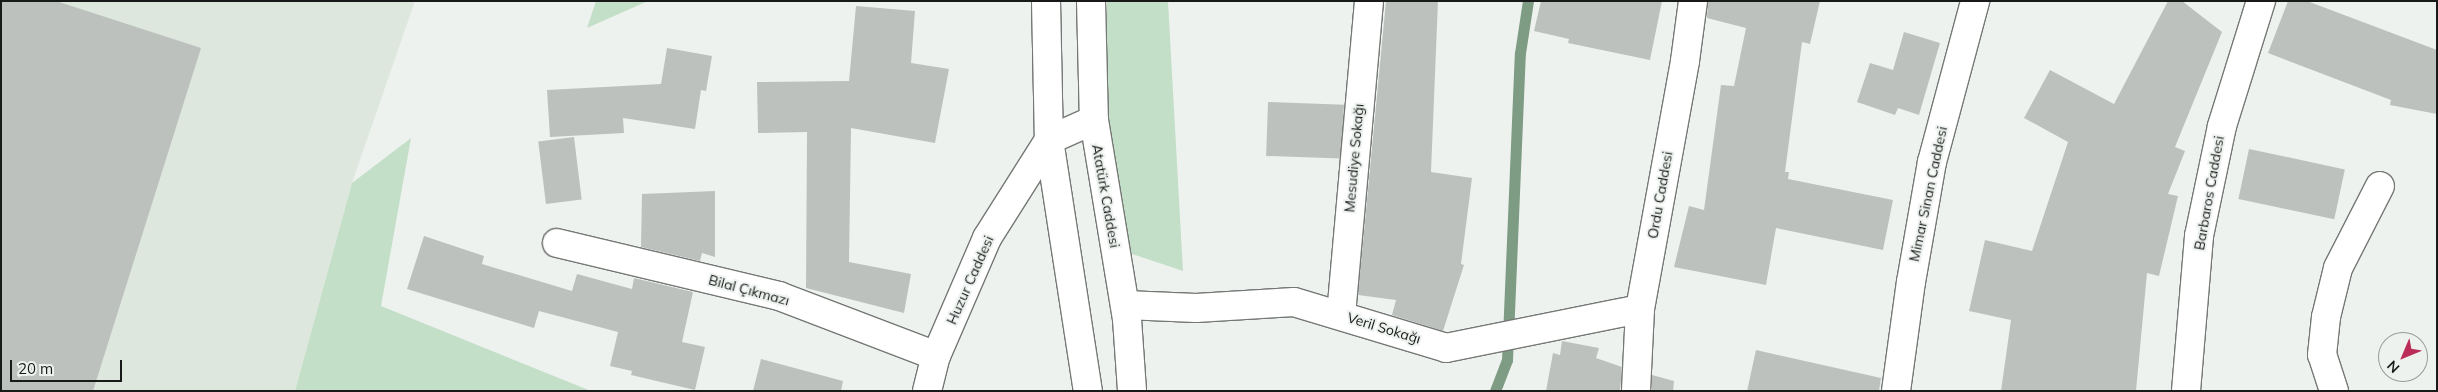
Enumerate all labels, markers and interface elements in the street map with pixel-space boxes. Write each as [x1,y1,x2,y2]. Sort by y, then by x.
street label: Mesudiye Sokağı [1341,103,1367,213]
street label: Mimar Sinan Caddesi [1905,125,1951,263]
street label: Barbaros Caddesi [2191,135,2227,251]
street label: Atatürk Caddesi [1089,143,1123,249]
street label: Ordu Caddesi [1644,150,1676,240]
street label: Huzur Caddesi [943,233,997,327]
street label: Bilal Çıkmazı [707,271,791,309]
street label: Veril Sokağı [1345,309,1423,347]
north arrow [2378,332,2428,382]
scale bar [12,350,125,382]
text: N [2383,357,2403,377]
text: 20 m [18,359,53,378]

